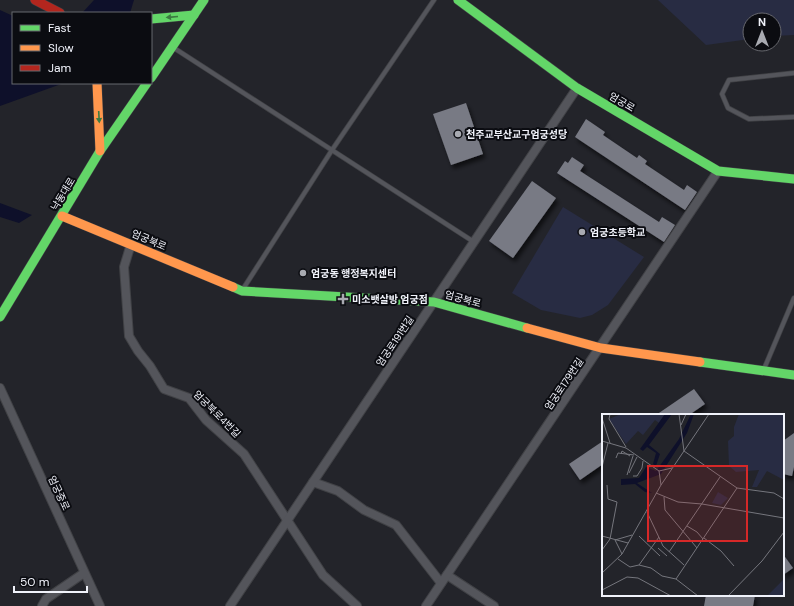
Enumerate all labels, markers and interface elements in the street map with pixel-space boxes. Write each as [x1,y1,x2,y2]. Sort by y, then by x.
legend [12,12,152,84]
north arrow [742,12,782,52]
one-way arrow [166,14,178,20]
text: N [758,15,766,29]
text: Fast [48,20,71,36]
text: Slow [48,40,74,56]
text: Jam [48,60,71,76]
street label: 엄궁로 [607,89,637,115]
one-way arrow [95,111,102,123]
place label: 천주교부산교구엄궁성당 [466,128,567,141]
marker: 천주교부산교구엄궁성당 [453,129,463,139]
street label: 낙동대로 [48,175,78,213]
place label: 엄궁초등학교 [590,226,645,239]
street label: 엄궁북로 [130,227,168,253]
marker: 엄궁초등학교 [577,227,587,237]
place label: 엄궁동 행정복지센터 [311,267,396,280]
marker: 엄궁동 행정복지센터 [298,268,308,278]
street label: 엄궁북로 [444,288,482,310]
marker: 미소뱃살방 엄궁점 [337,293,349,305]
place label: 미소뱃살방 엄궁점 [352,293,428,306]
street label: 엄궁로191번길 [373,313,417,369]
street label: 엄궁로179번길 [542,355,586,413]
street label: 엄궁북로4번길 [191,388,243,440]
inset map [602,414,784,596]
street label: 엄궁중로 [45,474,73,512]
scale bar [14,568,87,594]
text: 50 m [20,574,49,590]

